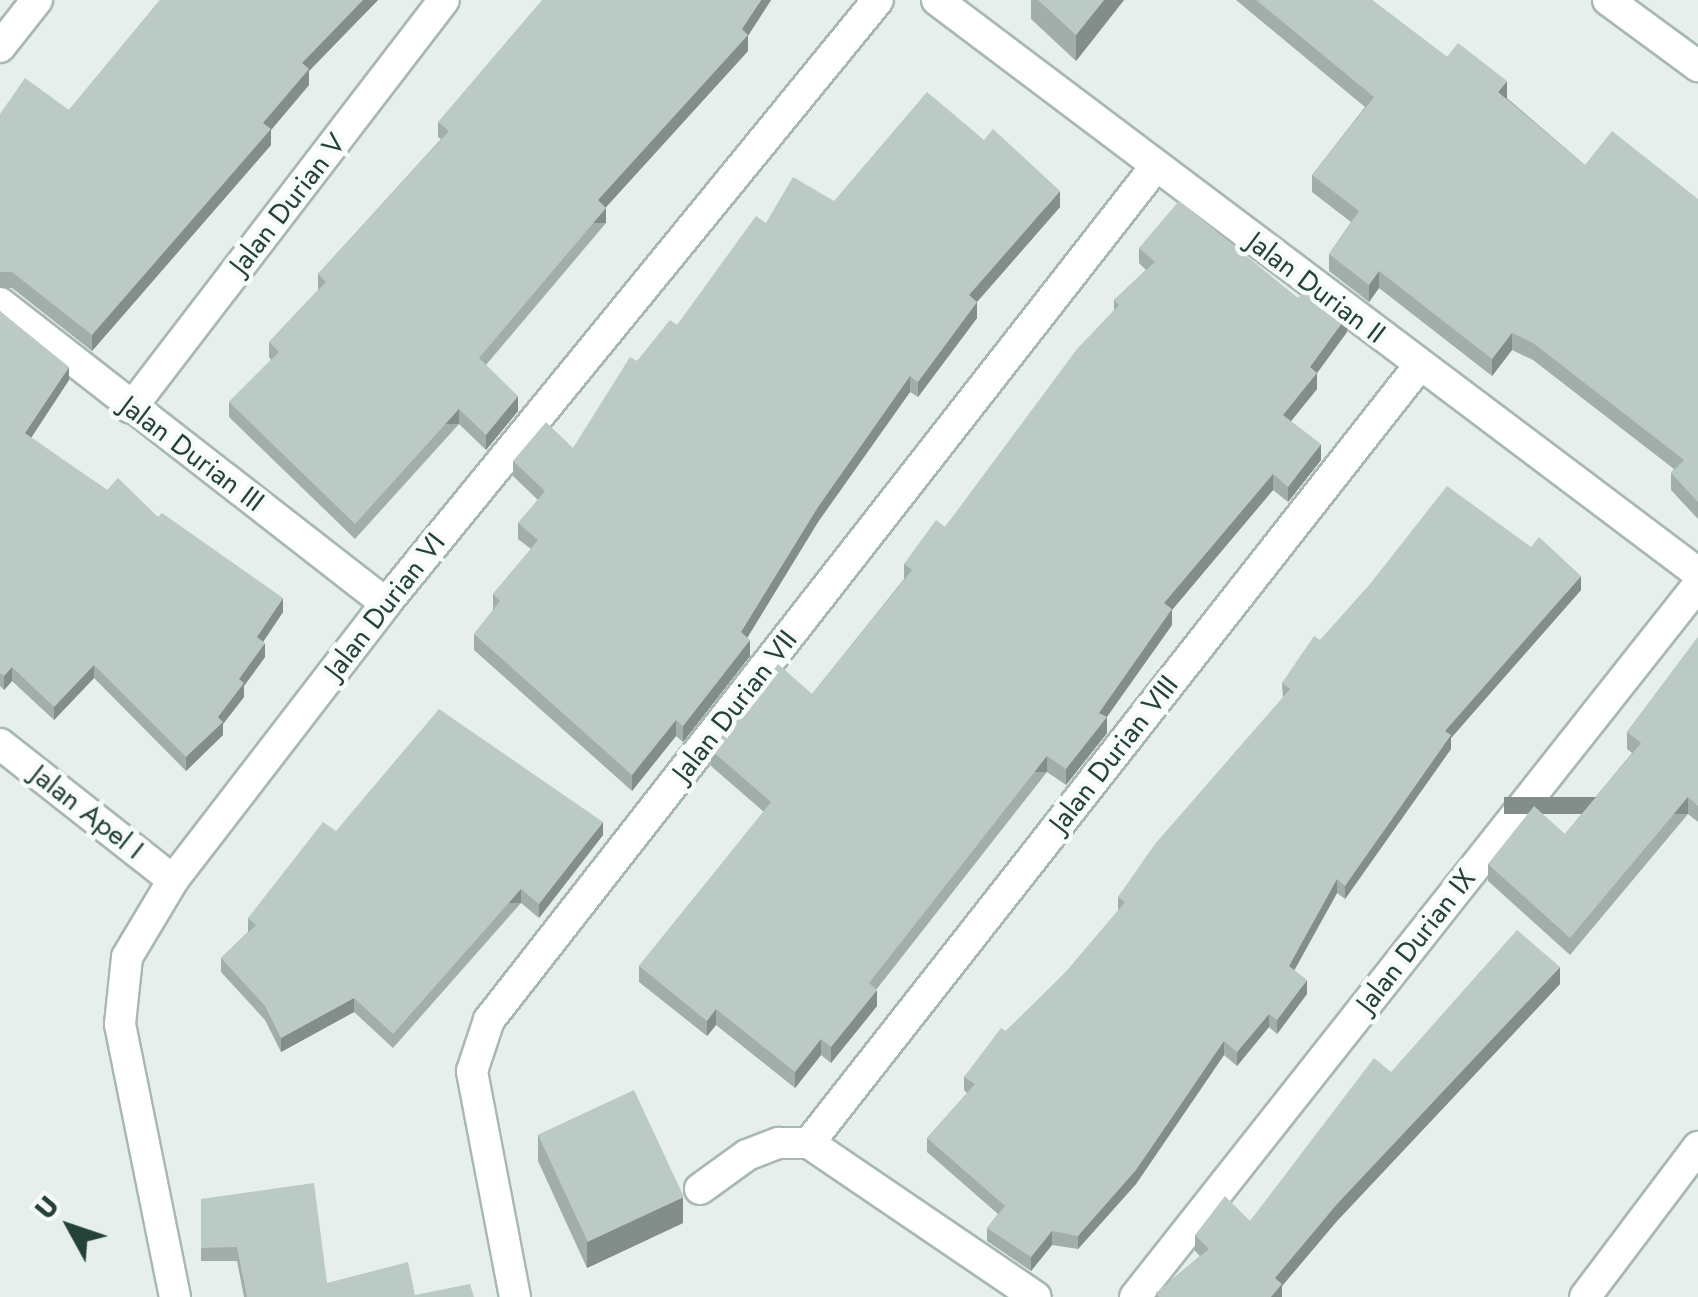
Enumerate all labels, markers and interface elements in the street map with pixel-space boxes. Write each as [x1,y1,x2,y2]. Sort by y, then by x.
street label: Jalan Durian V [223,127,353,281]
street label: Jalan Durian II [1240,225,1392,351]
street label: Jalan Durian III [114,389,270,519]
street label: Jalan Durian VI [318,526,452,686]
street label: Jalan Durian VII [666,624,804,788]
street label: Jalan Durian VIII [1042,669,1186,839]
street label: Jalan Apel I [24,758,150,866]
street label: Jalan Durian IX [1350,863,1482,1019]
north arrow [20,1177,120,1277]
text: U [25,1187,69,1228]

